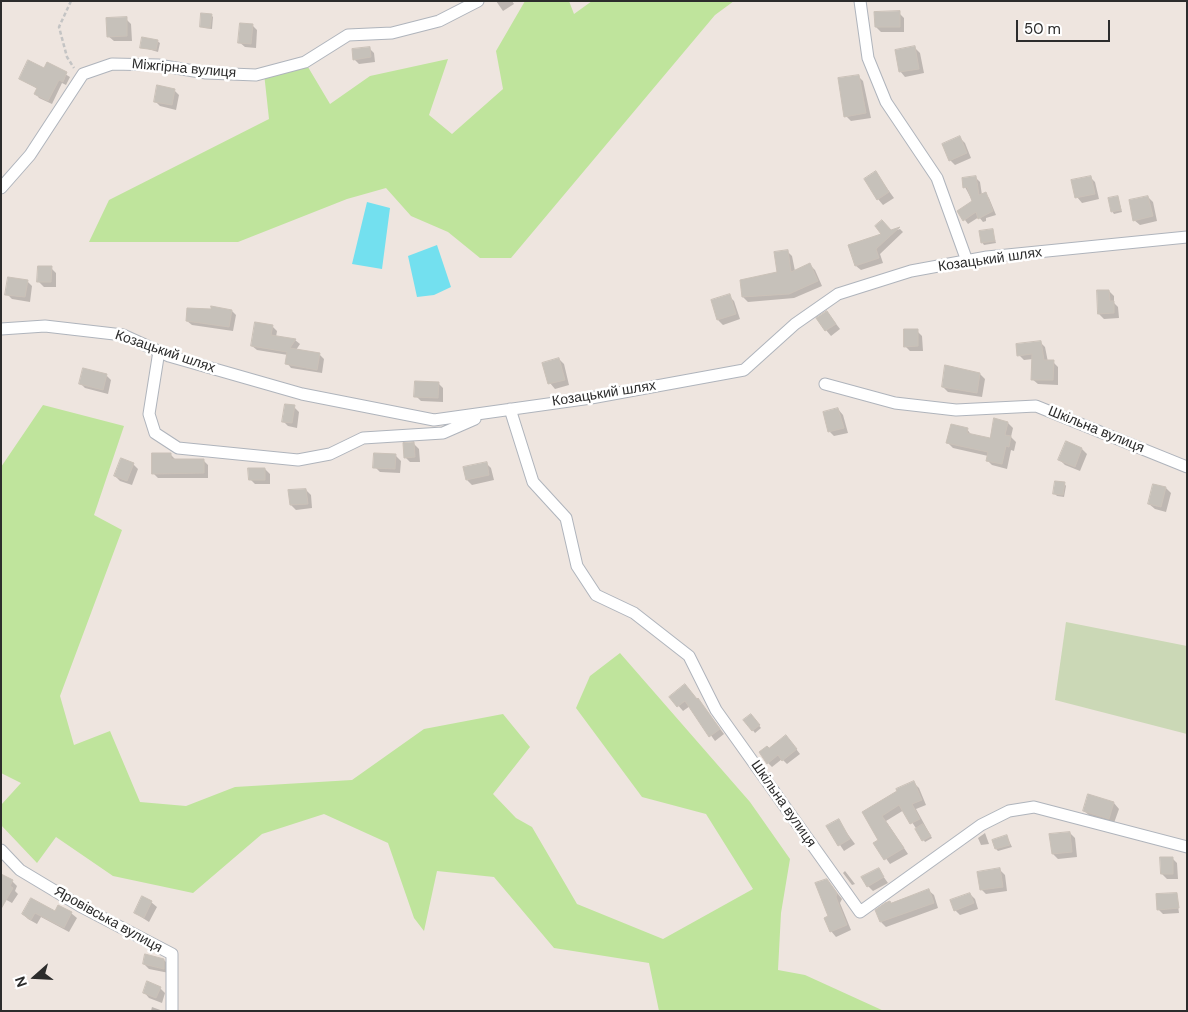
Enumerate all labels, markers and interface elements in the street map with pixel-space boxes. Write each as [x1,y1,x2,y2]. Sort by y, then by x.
scale bar [1018,10,1112,42]
text: 50 m [1024,19,1061,39]
street label: Міжгірна вулиця [131,56,237,82]
street label: Козацький шлях [937,244,1043,276]
street label: Козацький шлях [113,327,217,377]
street label: Козацький шлях [551,378,657,410]
street label: Шкільна вулиця [1045,403,1147,457]
street label: Шкільна вулиця [747,757,819,851]
street label: Яровівська вулиця [51,883,165,957]
north arrow [10,952,60,1002]
text: N [11,974,31,990]

